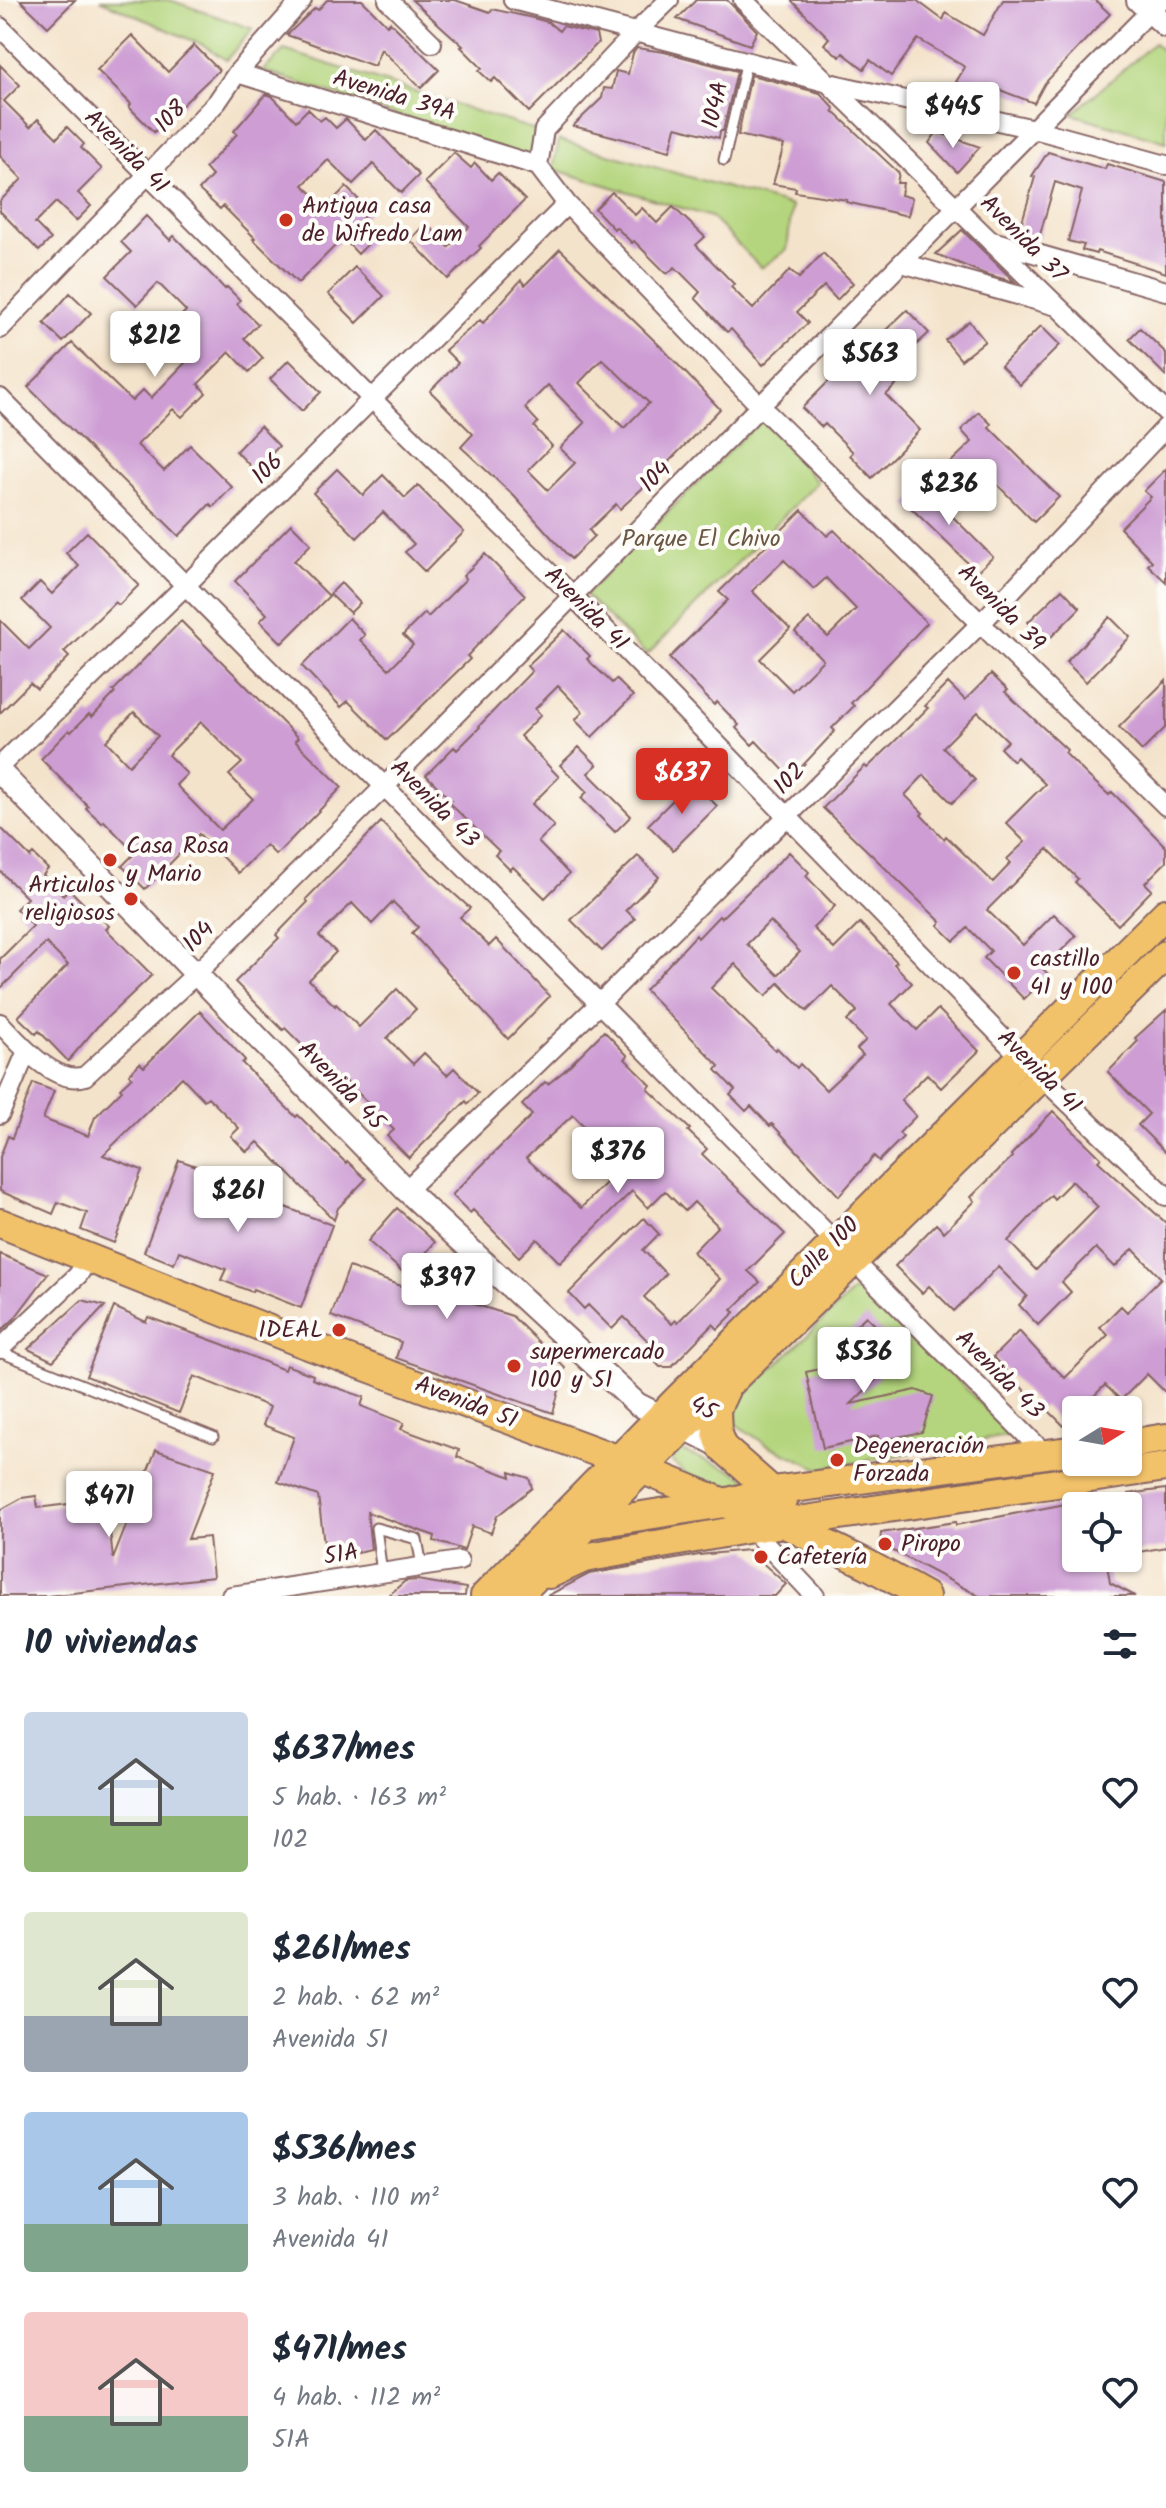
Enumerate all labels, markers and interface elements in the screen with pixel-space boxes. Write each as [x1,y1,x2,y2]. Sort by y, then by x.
street label: Avenida 39A [328,59,460,133]
street label: 104A [692,78,740,132]
pin: $445 [906,82,1000,150]
text: $445 [925,87,981,129]
street label: 108 [145,91,197,143]
street label: Avenida 41 [74,100,178,204]
street label: Avenida 37 [970,186,1077,293]
place label: Antigua casa de Wifredo Lam [302,187,463,254]
marker: Antigua casa de Wifredo Lam [277,211,295,229]
pin: $212 [108,311,202,379]
text: $212 [128,316,182,358]
pin: $563 [823,329,917,397]
text: $563 [842,334,898,376]
street label: 106 [243,444,293,494]
street label: 104 [631,452,681,502]
pin: $236 [902,459,996,527]
text: $236 [920,464,978,506]
park label: Parque El Chivo [621,520,781,559]
street label: Avenida 39 [948,555,1055,662]
street label: Avenida 41 [534,557,638,661]
pin: $637 [635,748,729,816]
street label: Avenida 43 [380,750,488,858]
text: $637 [654,753,710,795]
street label: 102 [764,753,816,805]
place label: Casa Rosa y Mario [125,827,229,894]
marker: Casa Rosa y Mario [101,851,119,869]
place label: Articulos religiosos [25,866,115,933]
marker: Articulos religiosos [122,890,140,908]
street label: 104 [174,912,224,962]
place label: castillo 41 y 100 [1030,940,1113,1007]
marker: castillo 41 y 100 [1005,964,1023,982]
street label: Avenida 41 [987,1020,1091,1124]
street label: Avenida 45 [288,1032,396,1142]
pin: $376 [571,1127,665,1195]
text: $376 [590,1132,646,1174]
pin: $261 [191,1166,285,1234]
text: $261 [212,1171,264,1213]
street label: Calle 100 [779,1208,869,1298]
pin: $397 [400,1253,494,1321]
text: $397 [419,1258,475,1300]
place label: IDEAL [258,1311,323,1350]
marker: IDEAL [330,1321,348,1339]
street label: Avenida 43 [945,1321,1053,1429]
pin: $536 [817,1327,911,1395]
text: $536 [836,1332,892,1374]
place label: supermercado 100 y 51 [530,1333,665,1400]
marker: supermercado 100 y 51 [505,1357,523,1375]
street label: Avenida 51 [409,1366,523,1440]
street label: 45 [683,1386,725,1433]
north arrow [1062,1396,1142,1476]
map controls [1062,1396,1142,1572]
place label: Degeneración Forzada [853,1427,984,1494]
marker: Degeneración Forzada [828,1451,846,1469]
pin: $471 [62,1471,156,1539]
text: $471 [84,1476,134,1518]
button: locate [1062,1492,1142,1572]
place label: Piropo [901,1525,961,1564]
street label: 51A [321,1533,361,1577]
marker: Piropo [876,1535,894,1553]
place label: Cafetería [777,1538,867,1577]
marker: Cafetería [752,1548,770,1566]
text: 10 viviendas [24,1617,198,1671]
icon: filters [1098,1622,1142,1666]
text: $637/mes [272,1723,415,1777]
icon: home [88,1744,184,1840]
icon: heart [1098,1770,1142,1814]
text: 5 hab. · 163 m² [272,1777,446,1819]
text: 102 [272,1819,308,1861]
text: $261/mes [272,1923,411,1977]
icon: home [88,1944,184,2040]
icon: heart [1098,1970,1142,2014]
text: 2 hab. · 62 m² [272,1977,439,2019]
text: Avenida 51 [272,2019,388,2061]
text: $536/mes [272,2123,416,2177]
icon: home [88,2144,184,2240]
icon: heart [1098,2170,1142,2214]
text: 3 hab. · 110 m² [272,2177,439,2219]
text: Avenida 41 [272,2219,389,2261]
text: $471/mes [272,2323,407,2377]
icon: home [88,2344,184,2440]
icon: heart [1098,2370,1142,2414]
text: 4 hab. · 112 m² [272,2377,440,2419]
text: 51A [272,2419,310,2461]

